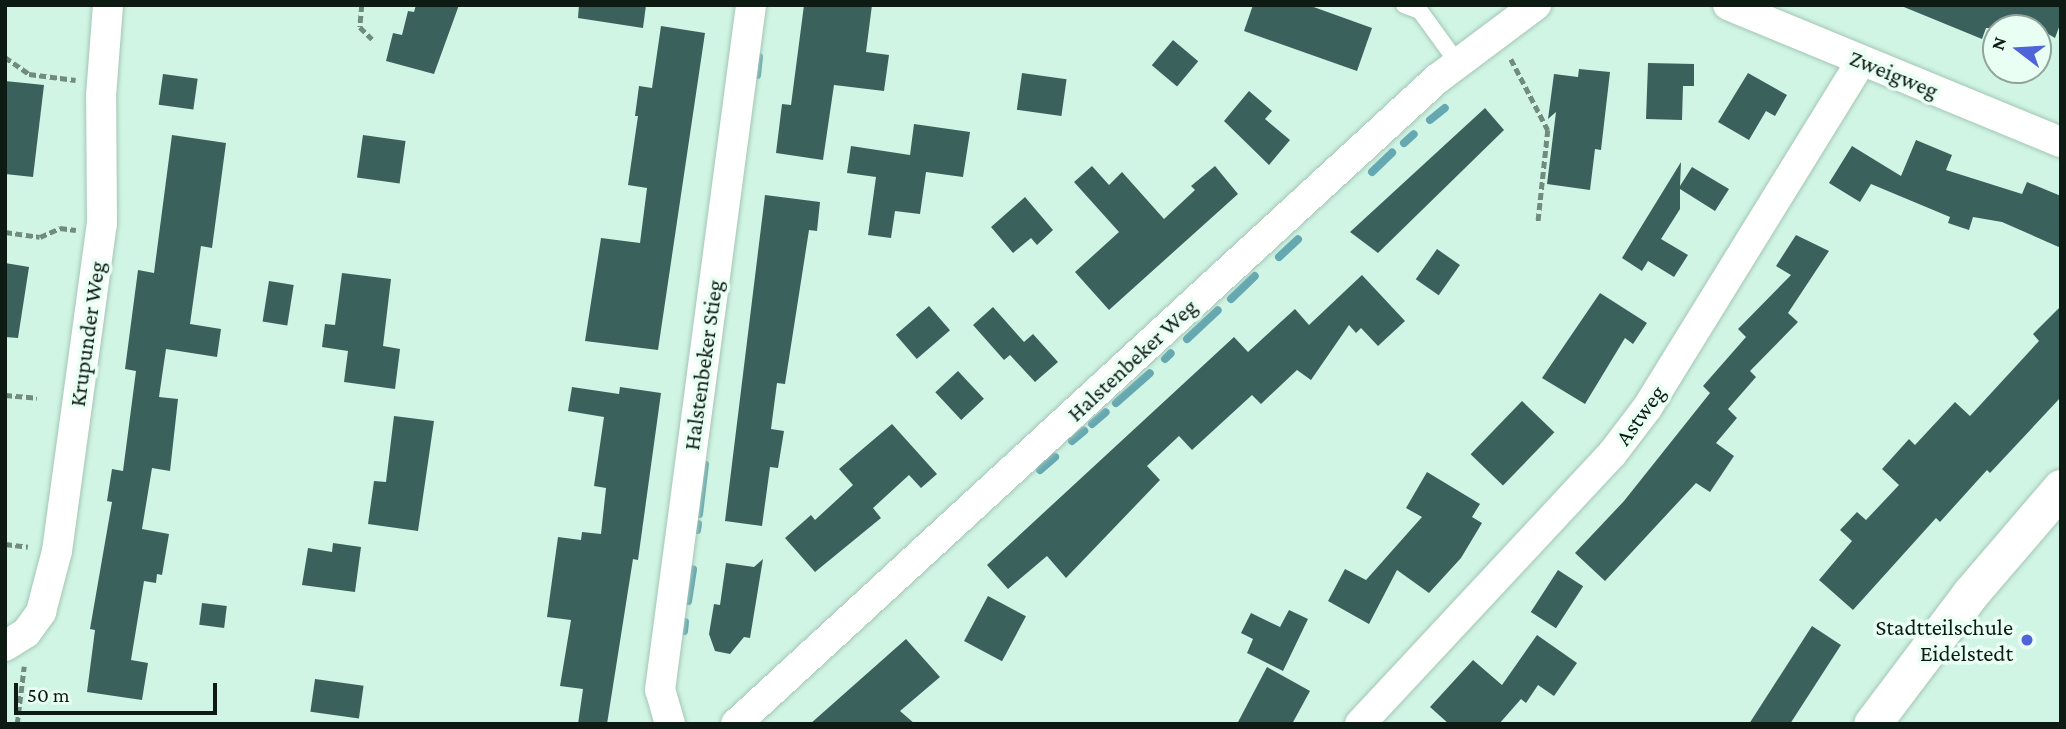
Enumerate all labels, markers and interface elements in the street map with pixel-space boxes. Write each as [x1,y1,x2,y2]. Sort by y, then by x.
north arrow [1982,14,2052,84]
text: N [1986,34,2010,53]
street label: Zweigweg [1845,44,1943,104]
street label: Krupunder Weg [63,260,111,408]
street label: Halstenbeker Stieg [677,278,729,452]
street label: Halstenbeker Weg [1061,293,1203,427]
street label: Astweg [1609,380,1671,450]
place label: Stadtteilschule Eidelstedt [1876,613,2013,667]
marker: Stadtteilschule Eidelstedt [2019,632,2035,648]
scale bar [18,670,220,714]
text: 50 m [27,683,70,707]

